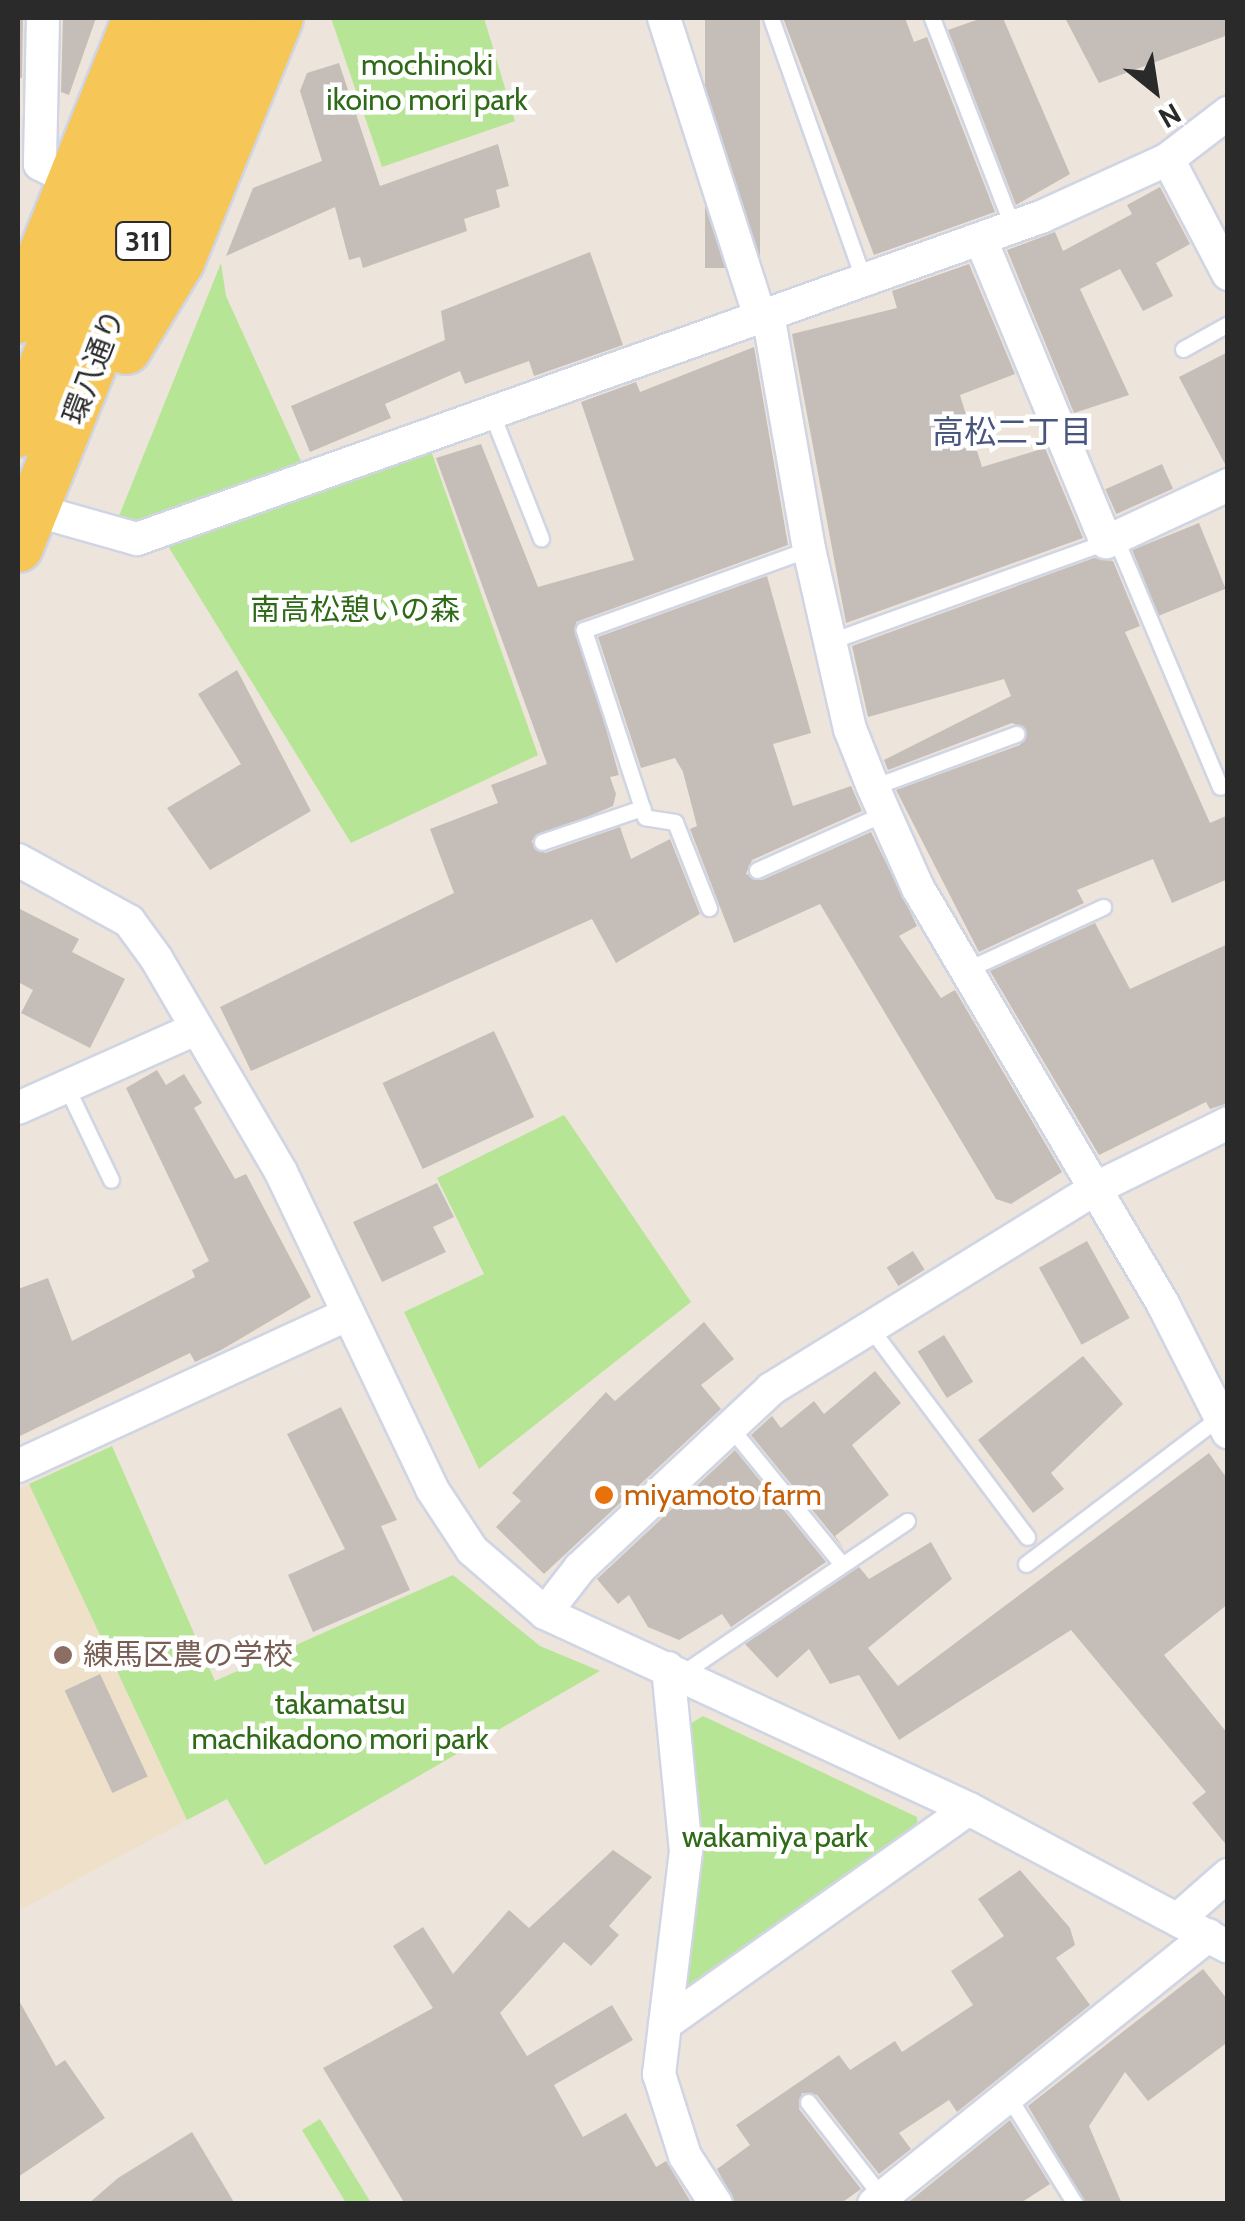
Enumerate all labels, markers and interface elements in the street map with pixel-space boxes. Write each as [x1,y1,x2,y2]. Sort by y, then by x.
north arrow [1105,40,1205,140]
park label: mochinoki ikoino mori park [326,47,528,118]
text: N [1153,96,1187,136]
road number: 311 [113,218,173,264]
street label: 環八通り [56,305,132,429]
district label: 高松二丁目 [932,413,1092,451]
park label: 南高松憩いの森 [250,592,460,628]
place label: miyamoto farm [624,1477,822,1513]
marker: miyamoto farm [593,1484,615,1506]
place label: 練馬区農の学校 [83,1637,293,1673]
marker: 練馬区農の学校 [52,1644,74,1666]
park label: takamatsu machikadono mori park [191,1686,489,1756]
park label: wakamiya park [682,1819,868,1855]

